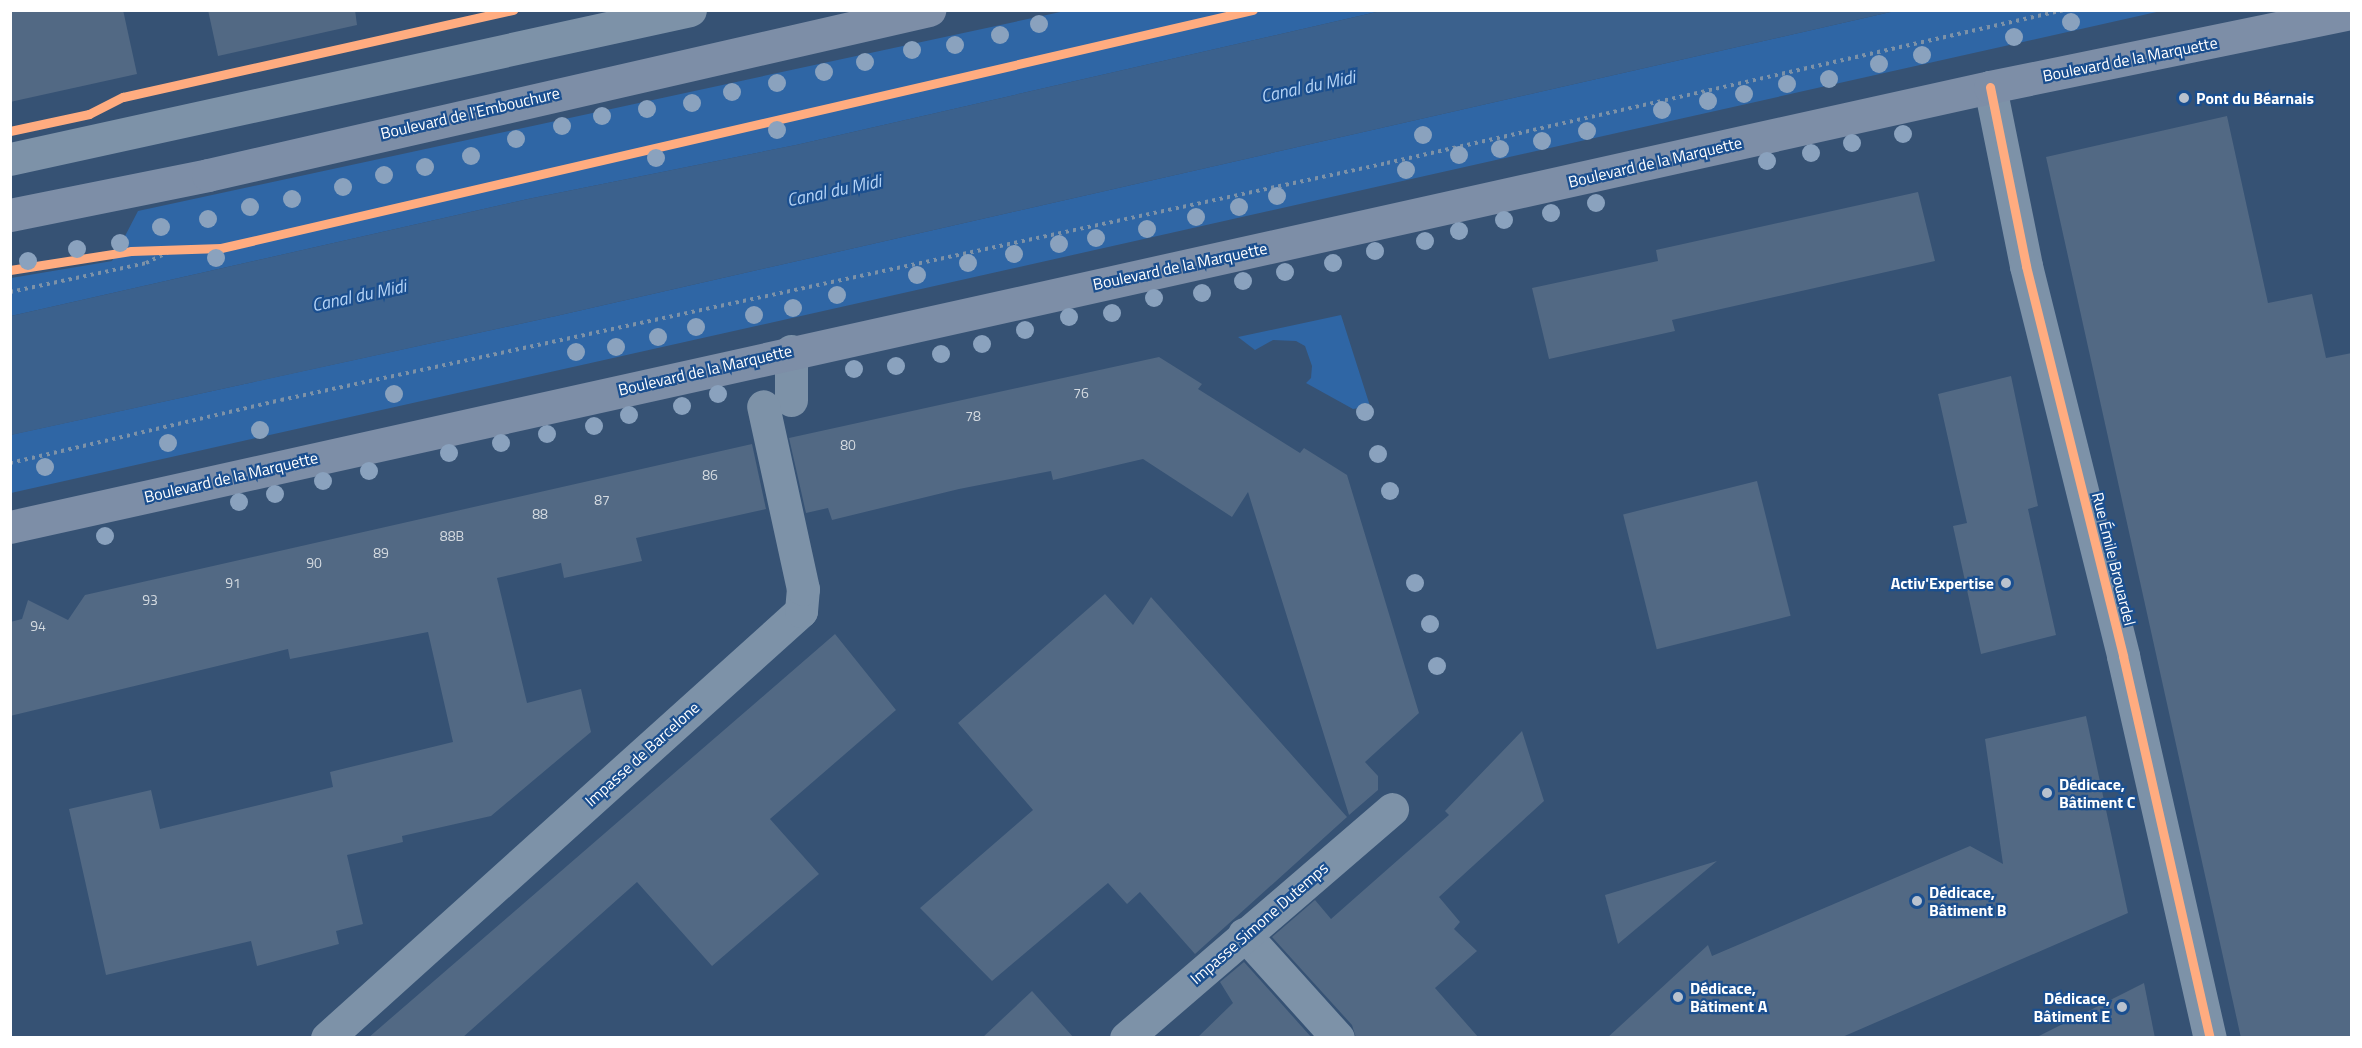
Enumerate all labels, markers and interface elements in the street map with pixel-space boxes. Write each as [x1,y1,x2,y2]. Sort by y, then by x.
street label: Boulevard de la Marquette [2041,33,2219,85]
water label: Canal du Midi [1259,66,1357,108]
street label: Boulevard de l'Embouchure [378,83,562,143]
place label: Pont du Béarnais [2196,88,2314,108]
marker: Pont du Béarnais [2177,91,2191,105]
street label: Boulevard de la Marquette [1566,133,1744,191]
water label: Canal du Midi [785,170,883,212]
street label: Boulevard de la Marquette [1091,238,1269,294]
water label: Canal du Midi [310,275,408,317]
street label: Boulevard de la Marquette [616,341,794,399]
house number: 76 [1073,385,1089,401]
house number: 78 [965,408,981,424]
house number: 80 [840,437,856,453]
street label: Boulevard de la Marquette [142,448,320,506]
house number: 86 [702,467,718,483]
street label: Rue Émile Brouardel [2088,490,2140,628]
house number: 87 [594,492,610,508]
house number: 88 [532,506,548,522]
house number: 88B [440,528,464,544]
house number: 89 [373,545,389,561]
house number: 90 [306,555,322,571]
place label: Activ'Expertise [1891,573,1994,593]
house number: 91 [225,575,241,591]
marker: Activ'Expertise [1999,576,2013,590]
house number: 93 [142,592,158,608]
house number: 94 [30,618,46,634]
street label: Impasse de Barcelone [581,698,703,810]
place label: Dédicace, Bâtiment C [2059,774,2135,812]
marker: Dédicace, Bâtiment C [2040,786,2054,800]
street label: Impasse Simone Dutemps [1186,858,1332,988]
place label: Dédicace, Bâtiment B [1929,882,2006,920]
marker: Dédicace, Bâtiment B [1910,894,1924,908]
place label: Dédicace, Bâtiment A [1690,978,1767,1016]
place label: Dédicace, Bâtiment E [2033,988,2110,1026]
marker: Dédicace, Bâtiment A [1671,990,1685,1004]
marker: Dédicace, Bâtiment E [2115,1000,2129,1014]

